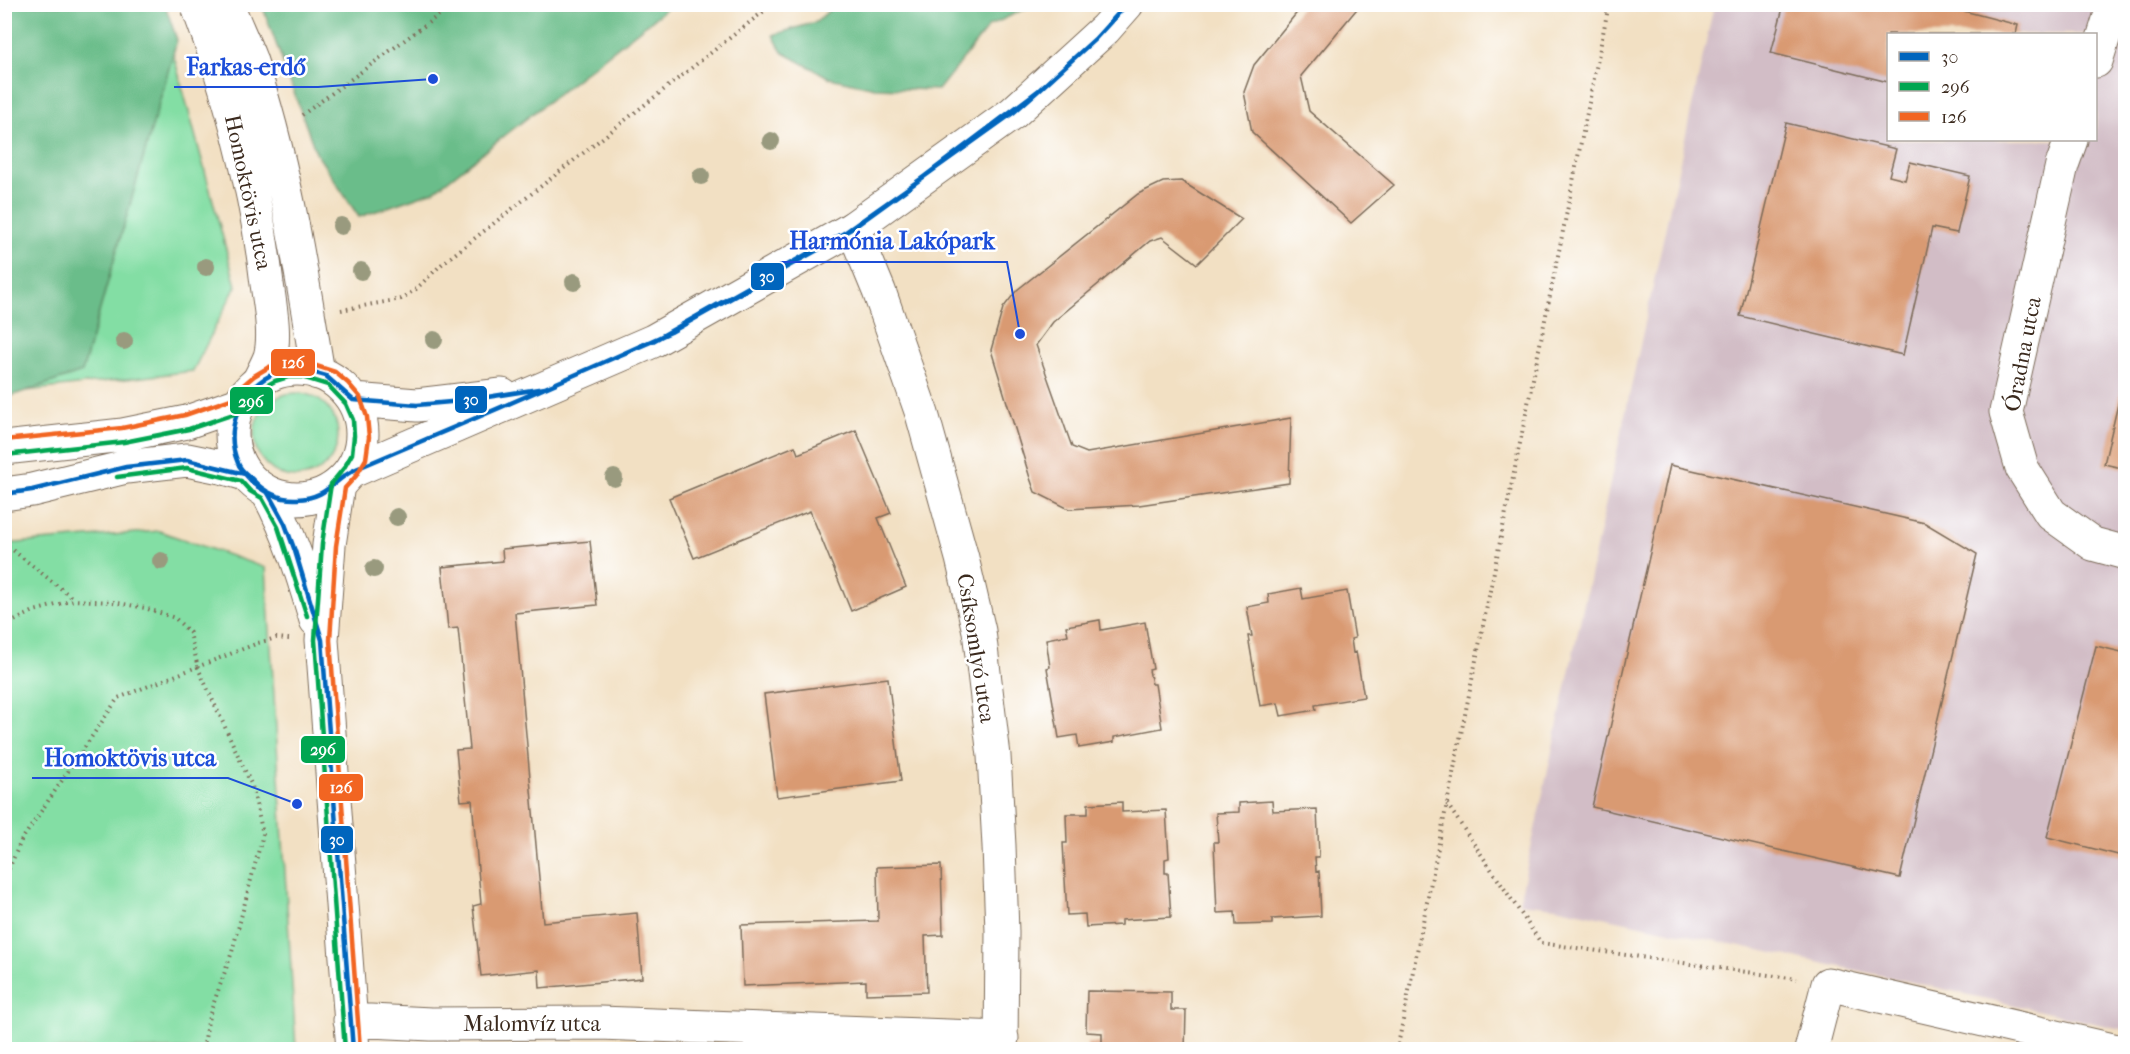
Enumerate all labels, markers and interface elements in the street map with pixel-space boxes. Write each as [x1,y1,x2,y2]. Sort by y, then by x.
legend [1887,33,2097,141]
callout: Farkas-erdő [174,45,318,87]
text: 30 [1941,47,1958,68]
text: Farkas-erdő [185,53,306,81]
text: 296 [1941,77,1970,98]
text: 126 [1941,107,1967,128]
street label: Homoktövis utca [219,112,277,273]
callout: Harmónia Lakópark [777,220,1007,262]
text: Harmónia Lakópark [789,227,995,255]
line badge: 30 [750,262,785,291]
text: 30 [759,267,775,287]
street label: Óradna utca [1997,293,2047,414]
line badge: 126 [270,348,316,377]
text: 126 [282,353,305,372]
line badge: 30 [454,385,488,414]
line badge: 296 [229,386,274,415]
text: 30 [463,390,479,410]
text: 296 [238,392,264,412]
street label: Csíksomlyó utca [951,572,1001,726]
line badge: 296 [300,735,346,764]
callout: Homoktövis utca [32,736,228,778]
text: 296 [310,740,336,760]
text: Homoktövis utca [44,744,217,772]
line badge: 126 [318,773,364,802]
text: 126 [330,778,353,797]
line badge: 30 [320,825,354,854]
text: 30 [329,830,345,850]
street label: Malomvíz utca [463,1011,601,1037]

